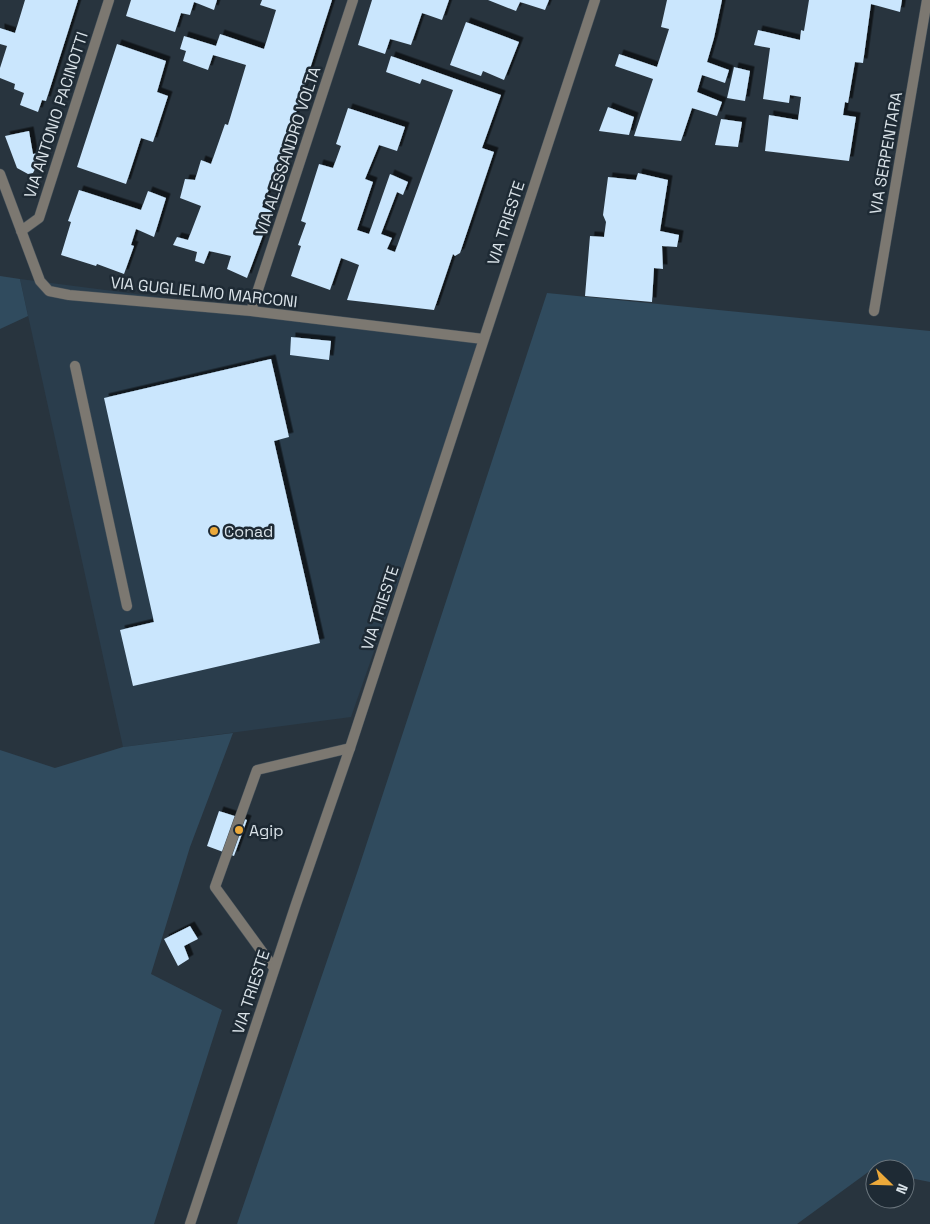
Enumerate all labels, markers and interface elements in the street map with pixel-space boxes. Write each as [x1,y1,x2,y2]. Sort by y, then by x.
street label: VIA ANTONIO PACINOTTI [19,29,93,201]
street label: VIA ALESSANDRO VOLTA [251,64,325,238]
street label: VIA SERPENTARA [865,90,907,216]
street label: VIA TRIESTE [482,178,530,268]
street label: VIA GUGLIELMO MARCONI [109,272,299,312]
place label: Conad [224,521,273,542]
marker: Conad [208,525,220,537]
street label: VIA TRIESTE [356,563,404,653]
place label: Agip [249,820,284,841]
marker: Agip [233,824,245,836]
street label: VIA TRIESTE [227,947,275,1037]
north arrow [865,1159,915,1209]
text: N [892,1181,912,1197]

